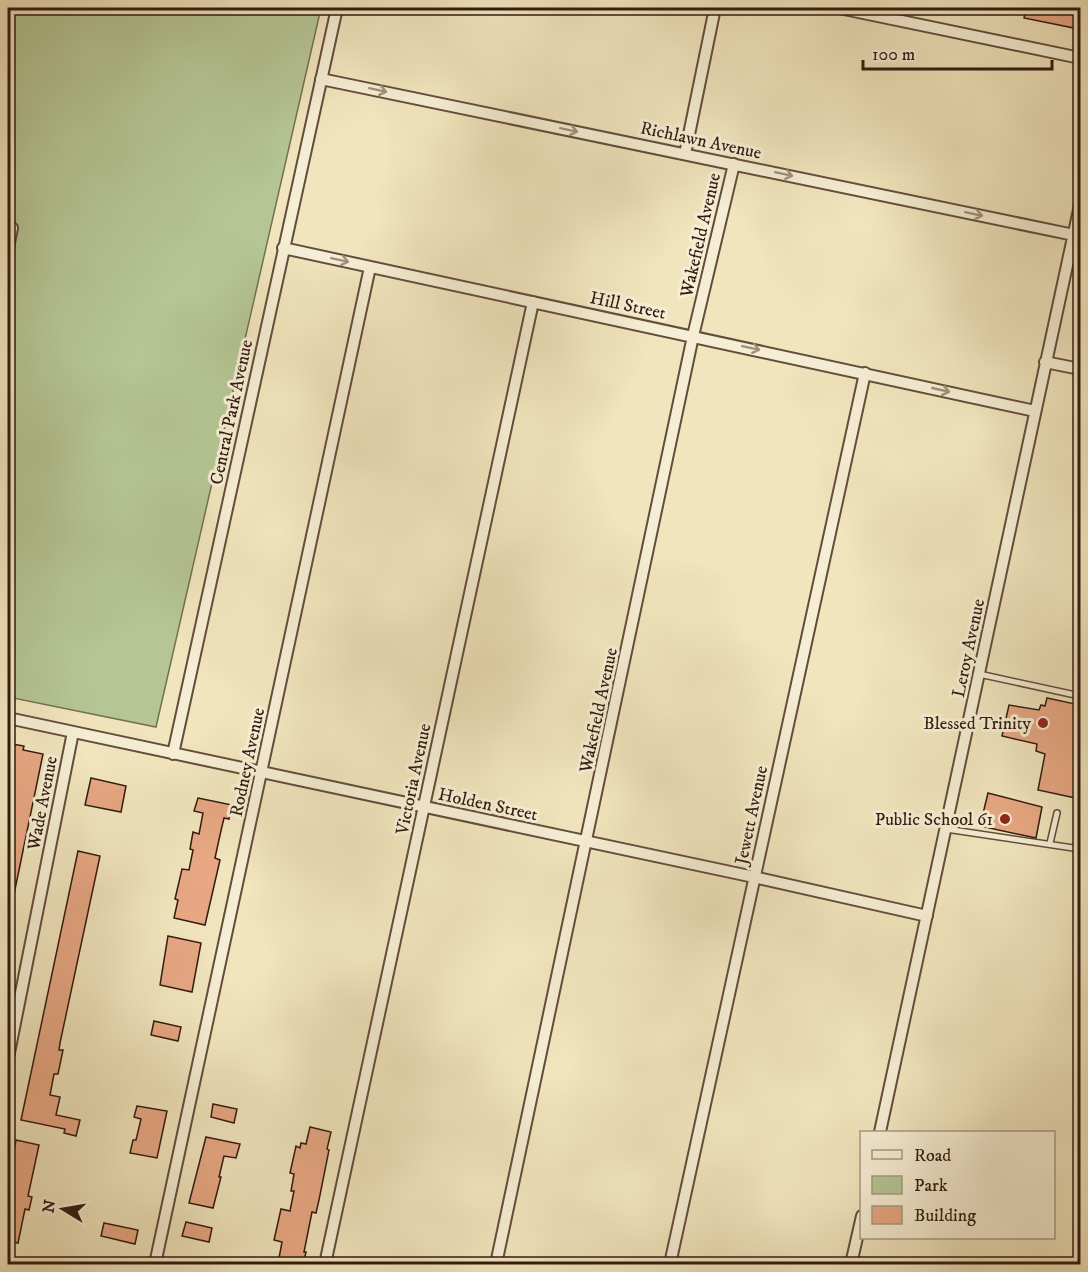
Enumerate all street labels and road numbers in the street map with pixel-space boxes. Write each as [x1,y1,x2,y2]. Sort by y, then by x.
street label: Richlawn Avenue [638,117,763,165]
street label: Wakefield Avenue [676,171,726,301]
street label: Hill Street [588,287,668,325]
street label: Central Park Avenue [206,338,258,487]
street label: Leroy Avenue [948,597,990,699]
street label: Wakefield Avenue [575,646,623,776]
street label: Rodney Avenue [226,706,270,819]
street label: Victoria Avenue [391,722,436,838]
street label: Wade Avenue [23,754,63,853]
street label: Jewett Avenue [730,764,773,869]
street label: Holden Street [436,784,540,826]

